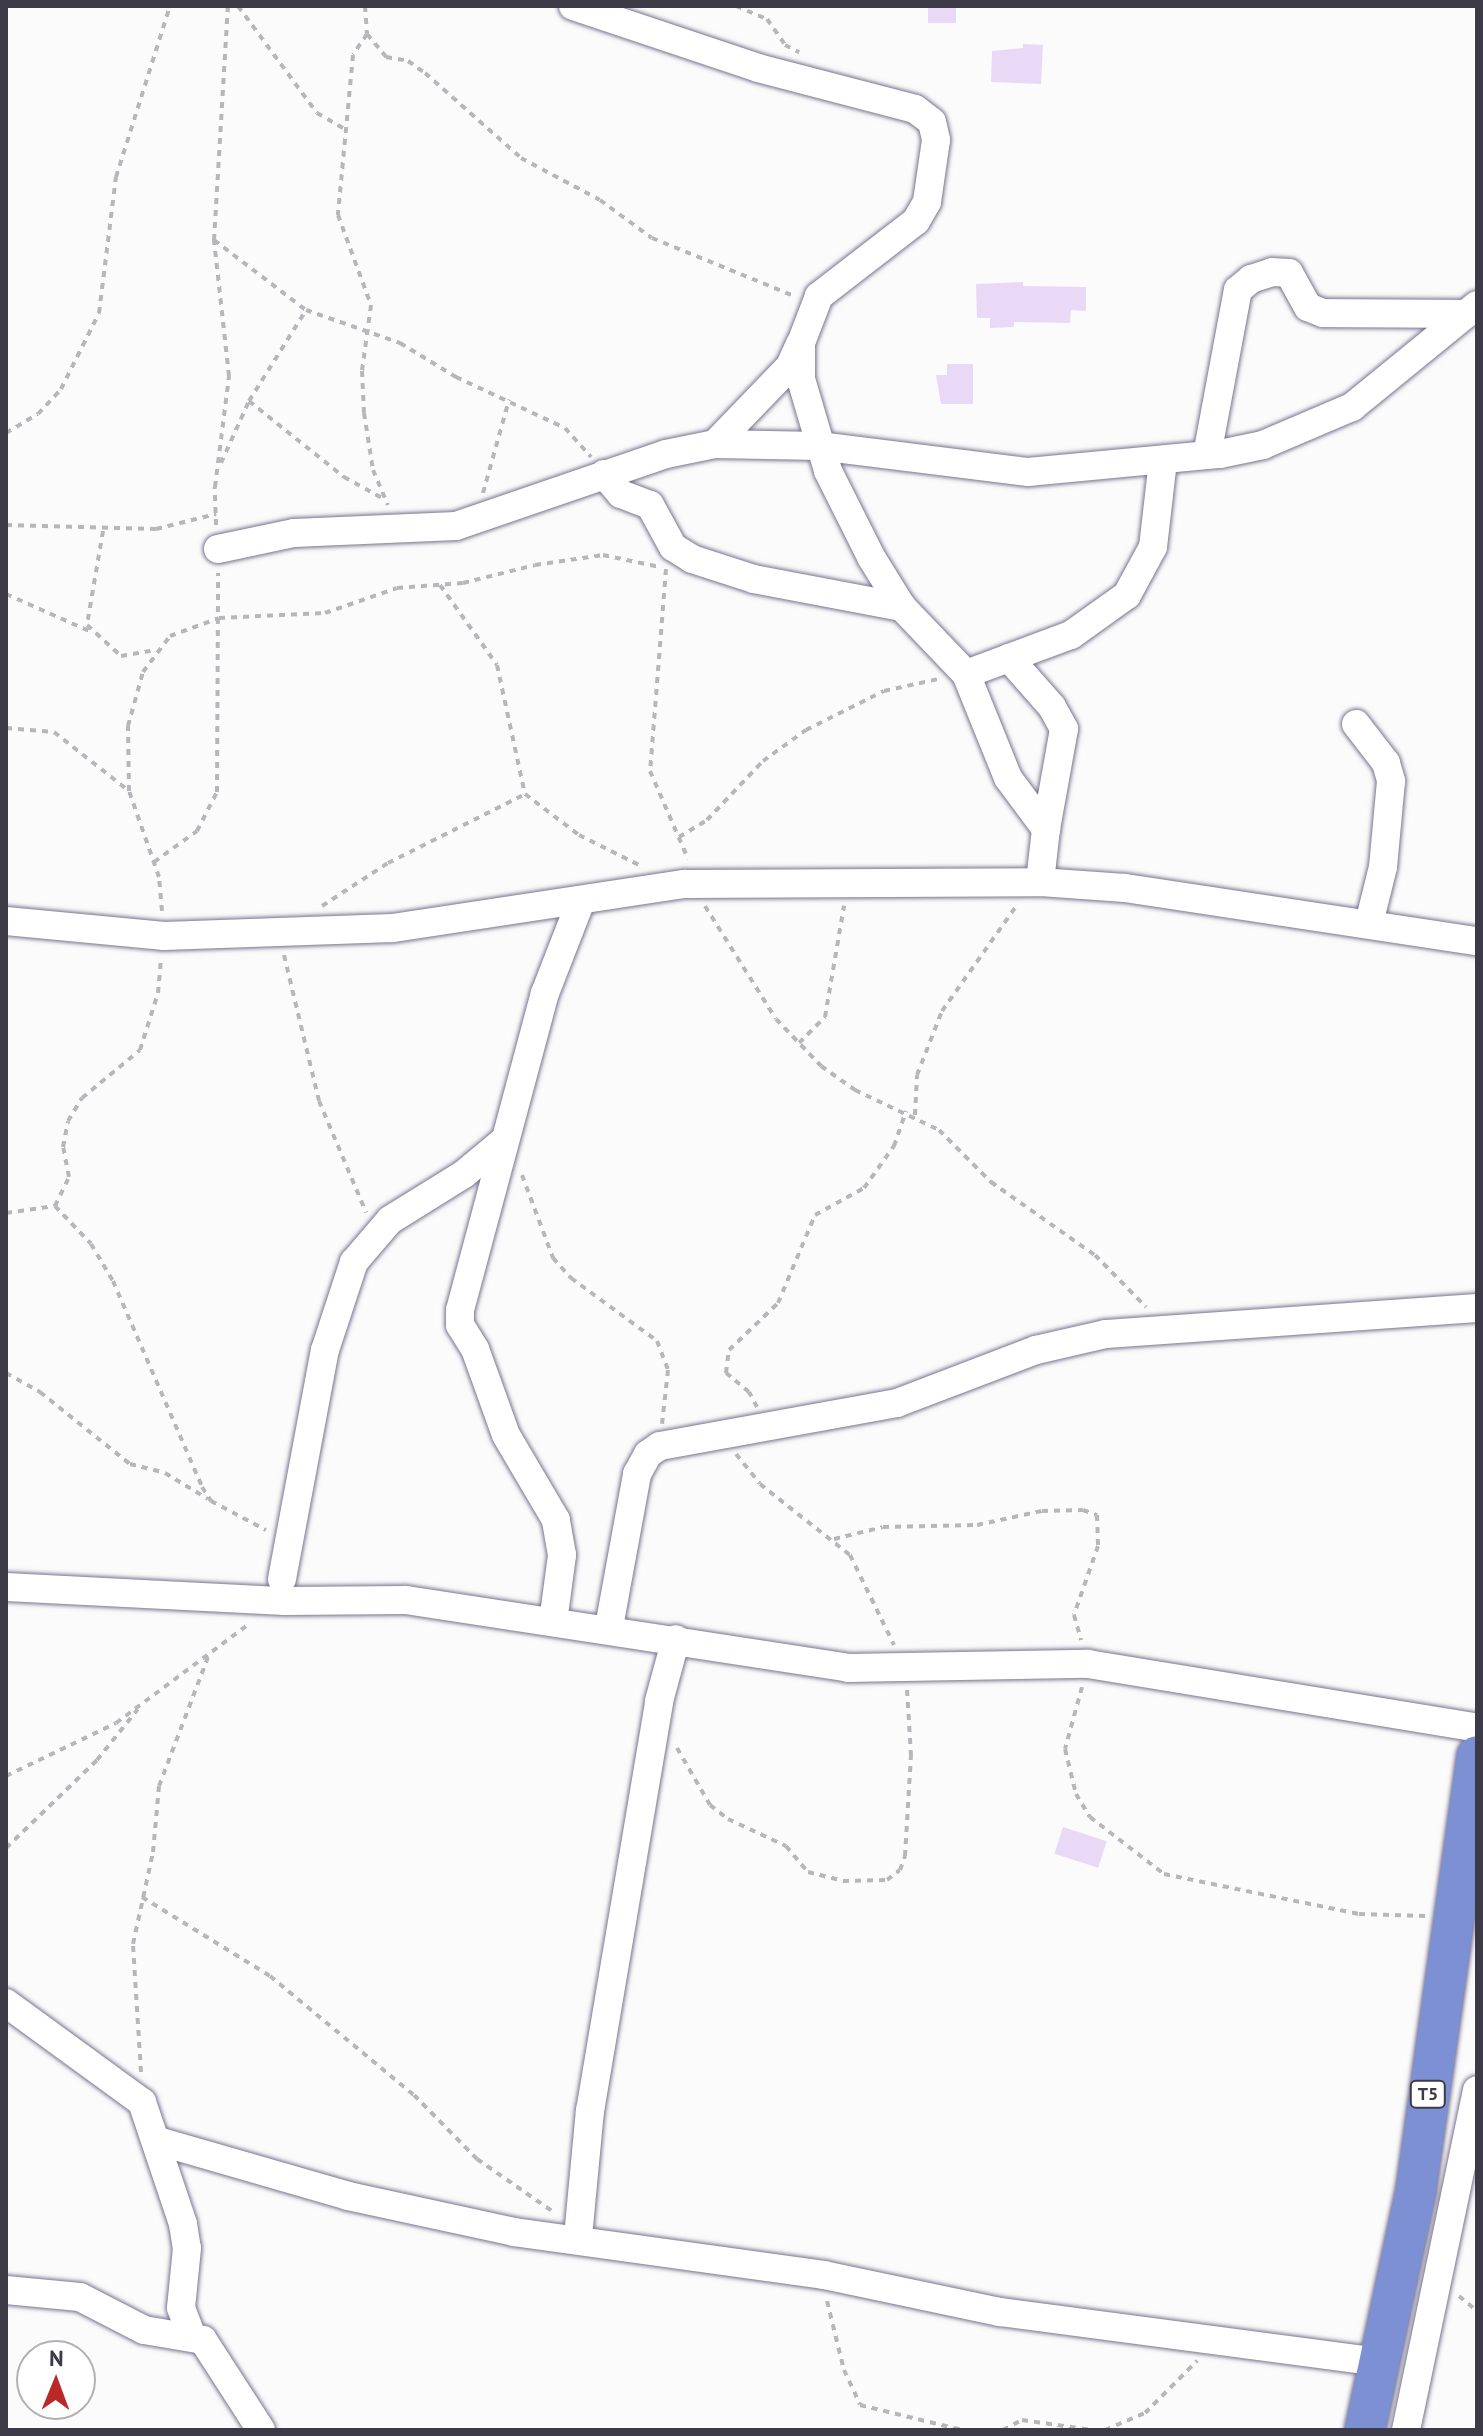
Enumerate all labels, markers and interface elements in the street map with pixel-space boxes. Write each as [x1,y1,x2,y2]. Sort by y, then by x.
road number: T5 [1408,2080,1448,2108]
north arrow [16,2340,96,2420]
text: N [49,2344,64,2372]

